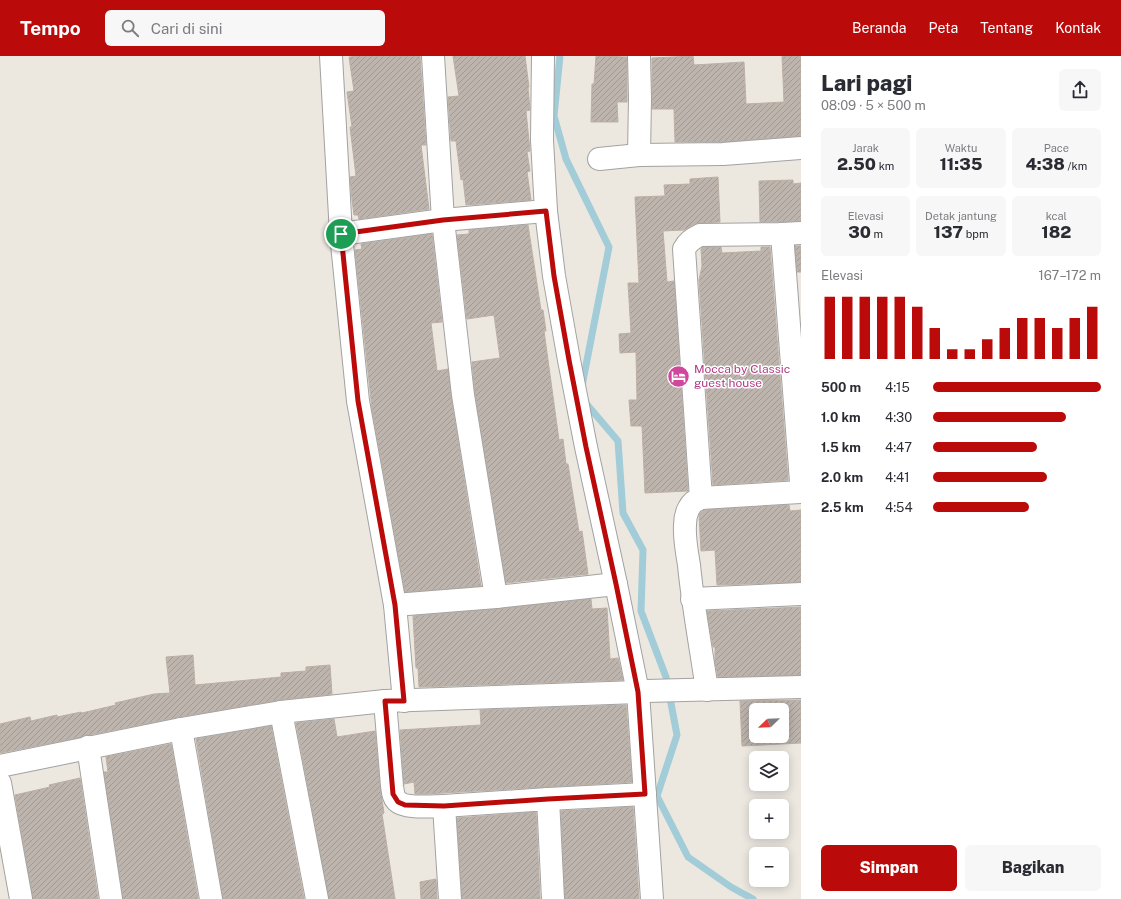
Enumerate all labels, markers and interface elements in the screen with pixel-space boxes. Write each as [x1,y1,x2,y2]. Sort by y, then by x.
search box [105,10,385,46]
text: Tempo [20,17,81,39]
icon: search [119,17,141,39]
text: Cari di sini [151,20,222,37]
text: Beranda [852,20,907,36]
text: Peta [929,20,958,36]
text: Tentang [980,20,1033,36]
text: Kontak [1055,20,1101,36]
button: share [1059,69,1101,111]
text: Lari pagi [821,70,912,96]
text: 08:09 · 5 × 500 m [821,98,926,113]
text: Jarak [852,142,879,154]
text: Waktu [945,142,977,154]
text: Pace [1044,142,1069,154]
text: 2.50 [837,154,876,174]
text: 11:35 [939,154,983,174]
text: 4:38 [1025,154,1065,174]
text: km [876,160,894,172]
text: /km [1065,160,1087,172]
text: Elevasi [848,210,883,222]
text: Detak jantung [925,210,997,222]
text: kcal [1046,210,1067,222]
pin [324,217,358,251]
text: 30 [848,222,871,242]
text: 137 [934,222,963,242]
text: 182 [1041,222,1071,242]
icon: arrive [330,223,352,245]
text: m [871,228,883,240]
text: bpm [963,228,988,240]
text: Elevasi [821,268,863,283]
text: 167–172 m [1038,268,1101,283]
place label: Mocca by Classic guest house [694,362,790,390]
hotel icon: Mocca by Classic guest house [666,363,692,389]
text: 500 m [821,380,861,395]
text: 4:15 [885,380,910,395]
text: 1.0 km [821,410,861,425]
text: 4:30 [885,410,912,425]
text: 1.5 km [821,440,861,455]
text: 4:47 [885,440,912,455]
text: 2.0 km [821,470,863,485]
text: 4:41 [885,470,909,485]
text: 2.5 km [821,500,864,515]
text: 4:54 [885,500,913,515]
north arrow [749,703,789,743]
map controls [749,703,789,887]
button: layers [749,751,789,791]
button: + [749,799,789,839]
button: Simpan [821,845,957,891]
button: Bagikan [965,845,1101,891]
button: − [749,847,789,887]

